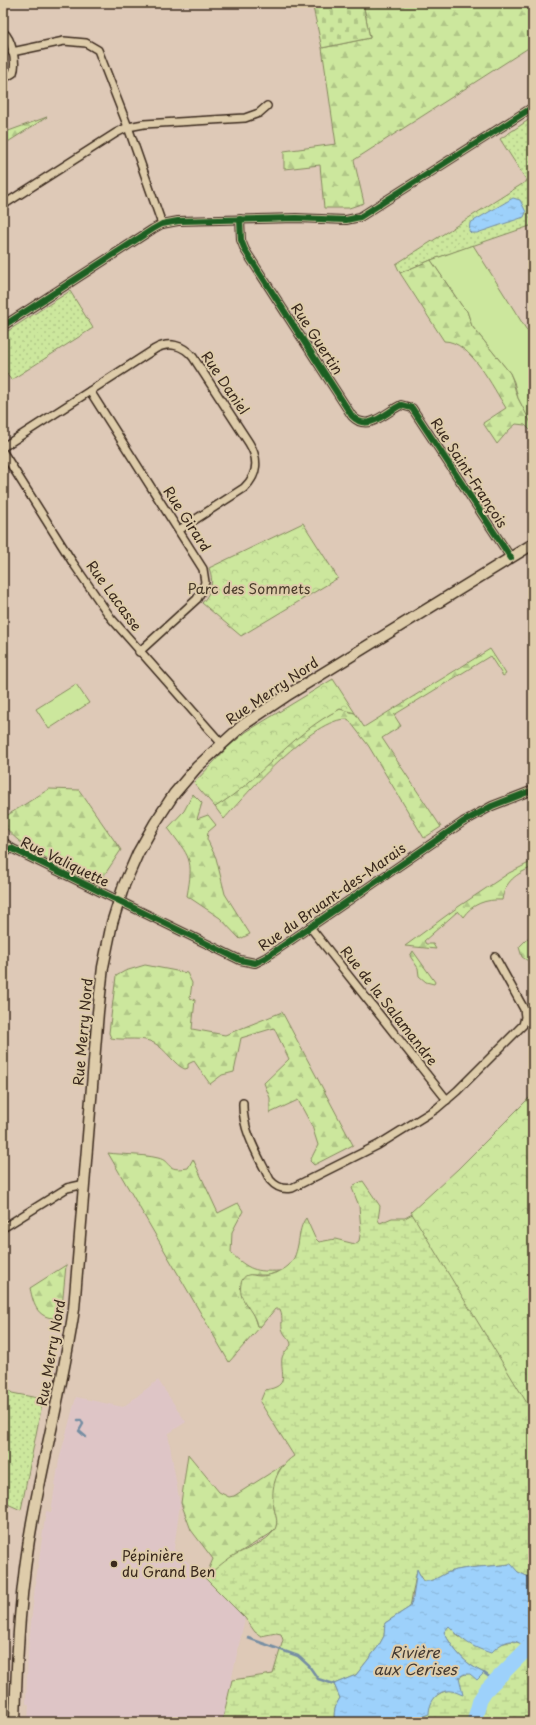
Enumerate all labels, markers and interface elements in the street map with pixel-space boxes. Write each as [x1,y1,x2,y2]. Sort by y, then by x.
street label: Rue Guertin [286,299,348,379]
street label: Rue Daniel [197,347,254,419]
street label: Rue Saint-François [426,414,513,532]
street label: Rue Girard [159,482,216,555]
street label: Rue Lacasse [82,556,147,635]
park label: Parc des Sommets [188,578,310,599]
street label: Rue Merry Nord [221,652,322,729]
street label: Rue Valiquette [17,831,113,892]
street label: Rue du Bruant-des-Marais [254,838,410,956]
street label: Rue de la Salamandre [336,941,443,1070]
street label: Rue Merry Nord [67,977,98,1086]
street label: Rue Merry Nord [31,1298,70,1408]
place label: Pépinière du Grand Ben [122,1545,215,1582]
marker: Pépinière du Grand Ben [109,1559,119,1569]
water label: Rivière aux Cerises [373,1640,459,1680]

